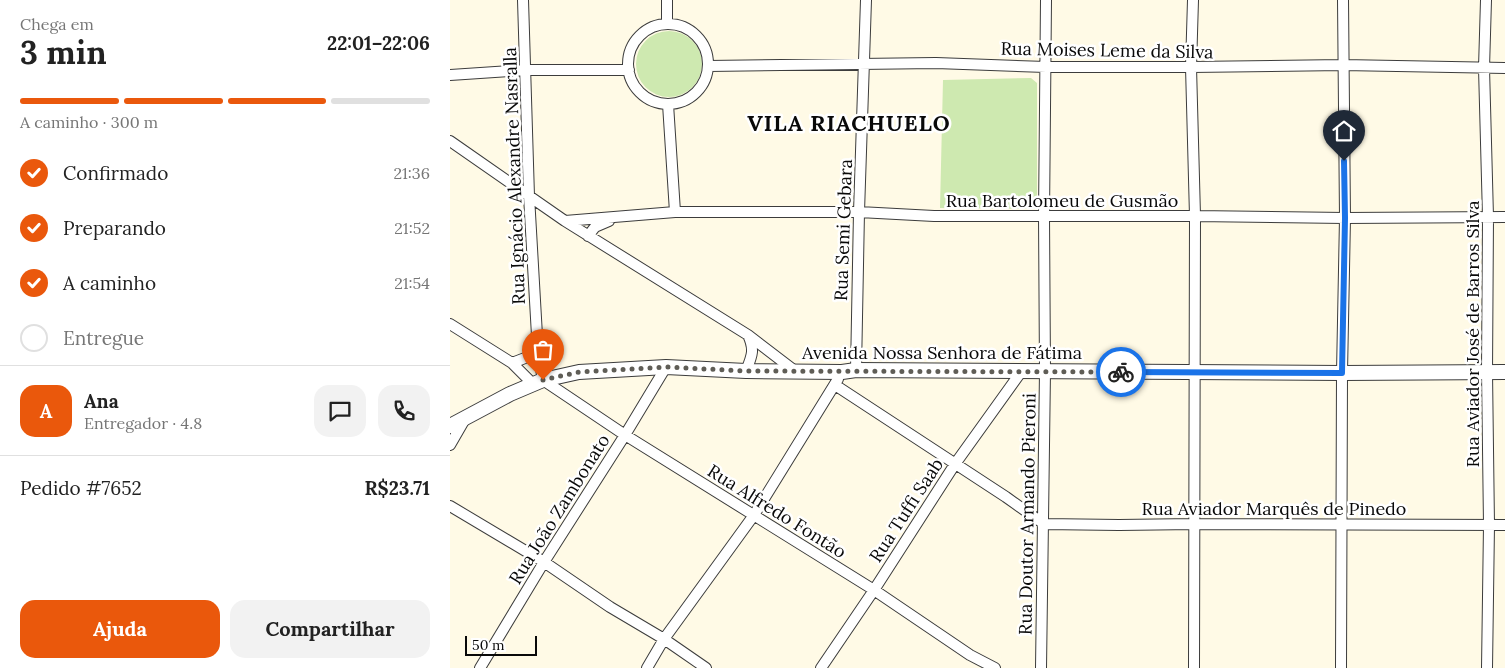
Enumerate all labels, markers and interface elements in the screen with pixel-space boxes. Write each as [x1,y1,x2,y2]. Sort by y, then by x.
text: Chega em [20,14,94,34]
text: 22:01–22:06 [327,31,430,55]
text: 3 min [20,32,107,73]
street label: Rua Moises Leme da Silva [1000,37,1214,63]
street label: Rua Ignácio Alexandre Nasralla [498,47,530,305]
district label: VILA RIACHUELO [747,109,951,137]
pin [1323,110,1365,161]
text: A caminho · 300 m [20,112,158,132]
icon: home [1330,117,1358,145]
icon: check [20,159,48,187]
street label: Rua Semi Gebara [829,159,857,301]
text: Confirmado [63,161,168,185]
text: 21:36 [393,163,430,183]
street label: Rua Bartolomeu de Gusmão [946,189,1178,212]
street label: Rua Aviador José de Barros Silva [1461,200,1484,468]
icon: check [20,214,48,242]
text: Preparando [63,216,166,240]
text: 21:52 [394,218,430,238]
icon: check [20,269,48,297]
text: A caminho [63,271,156,295]
text: 21:54 [394,273,430,293]
text: Entregue [63,326,144,350]
pin [522,329,564,380]
icon: bag [529,336,557,364]
street label: Avenida Nossa Senhora de Fátima [801,341,1082,364]
courier [1096,347,1146,397]
icon: bike [1107,358,1135,386]
button: chat [314,385,366,437]
button: phone [378,385,430,437]
text: Ana [84,389,119,413]
street label: Rua Doutor Armando Pieroni [1013,393,1041,635]
text: A [40,399,52,423]
text: Entregador · 4.8 [84,413,202,433]
street label: Rua João Zambonato [503,430,615,588]
street label: Rua Tuffi Saab [864,454,948,566]
street label: Rua Alfredo Fontão [703,459,851,563]
text: Pedido #7652 [20,476,142,500]
text: R$23.71 [365,476,430,500]
street label: Rua Aviador Marquês de Pinedo [1142,497,1406,520]
button: Ajuda [20,600,220,658]
button: Compartilhar [230,600,430,658]
scale bar [465,633,538,656]
text: 50 m [472,636,505,654]

